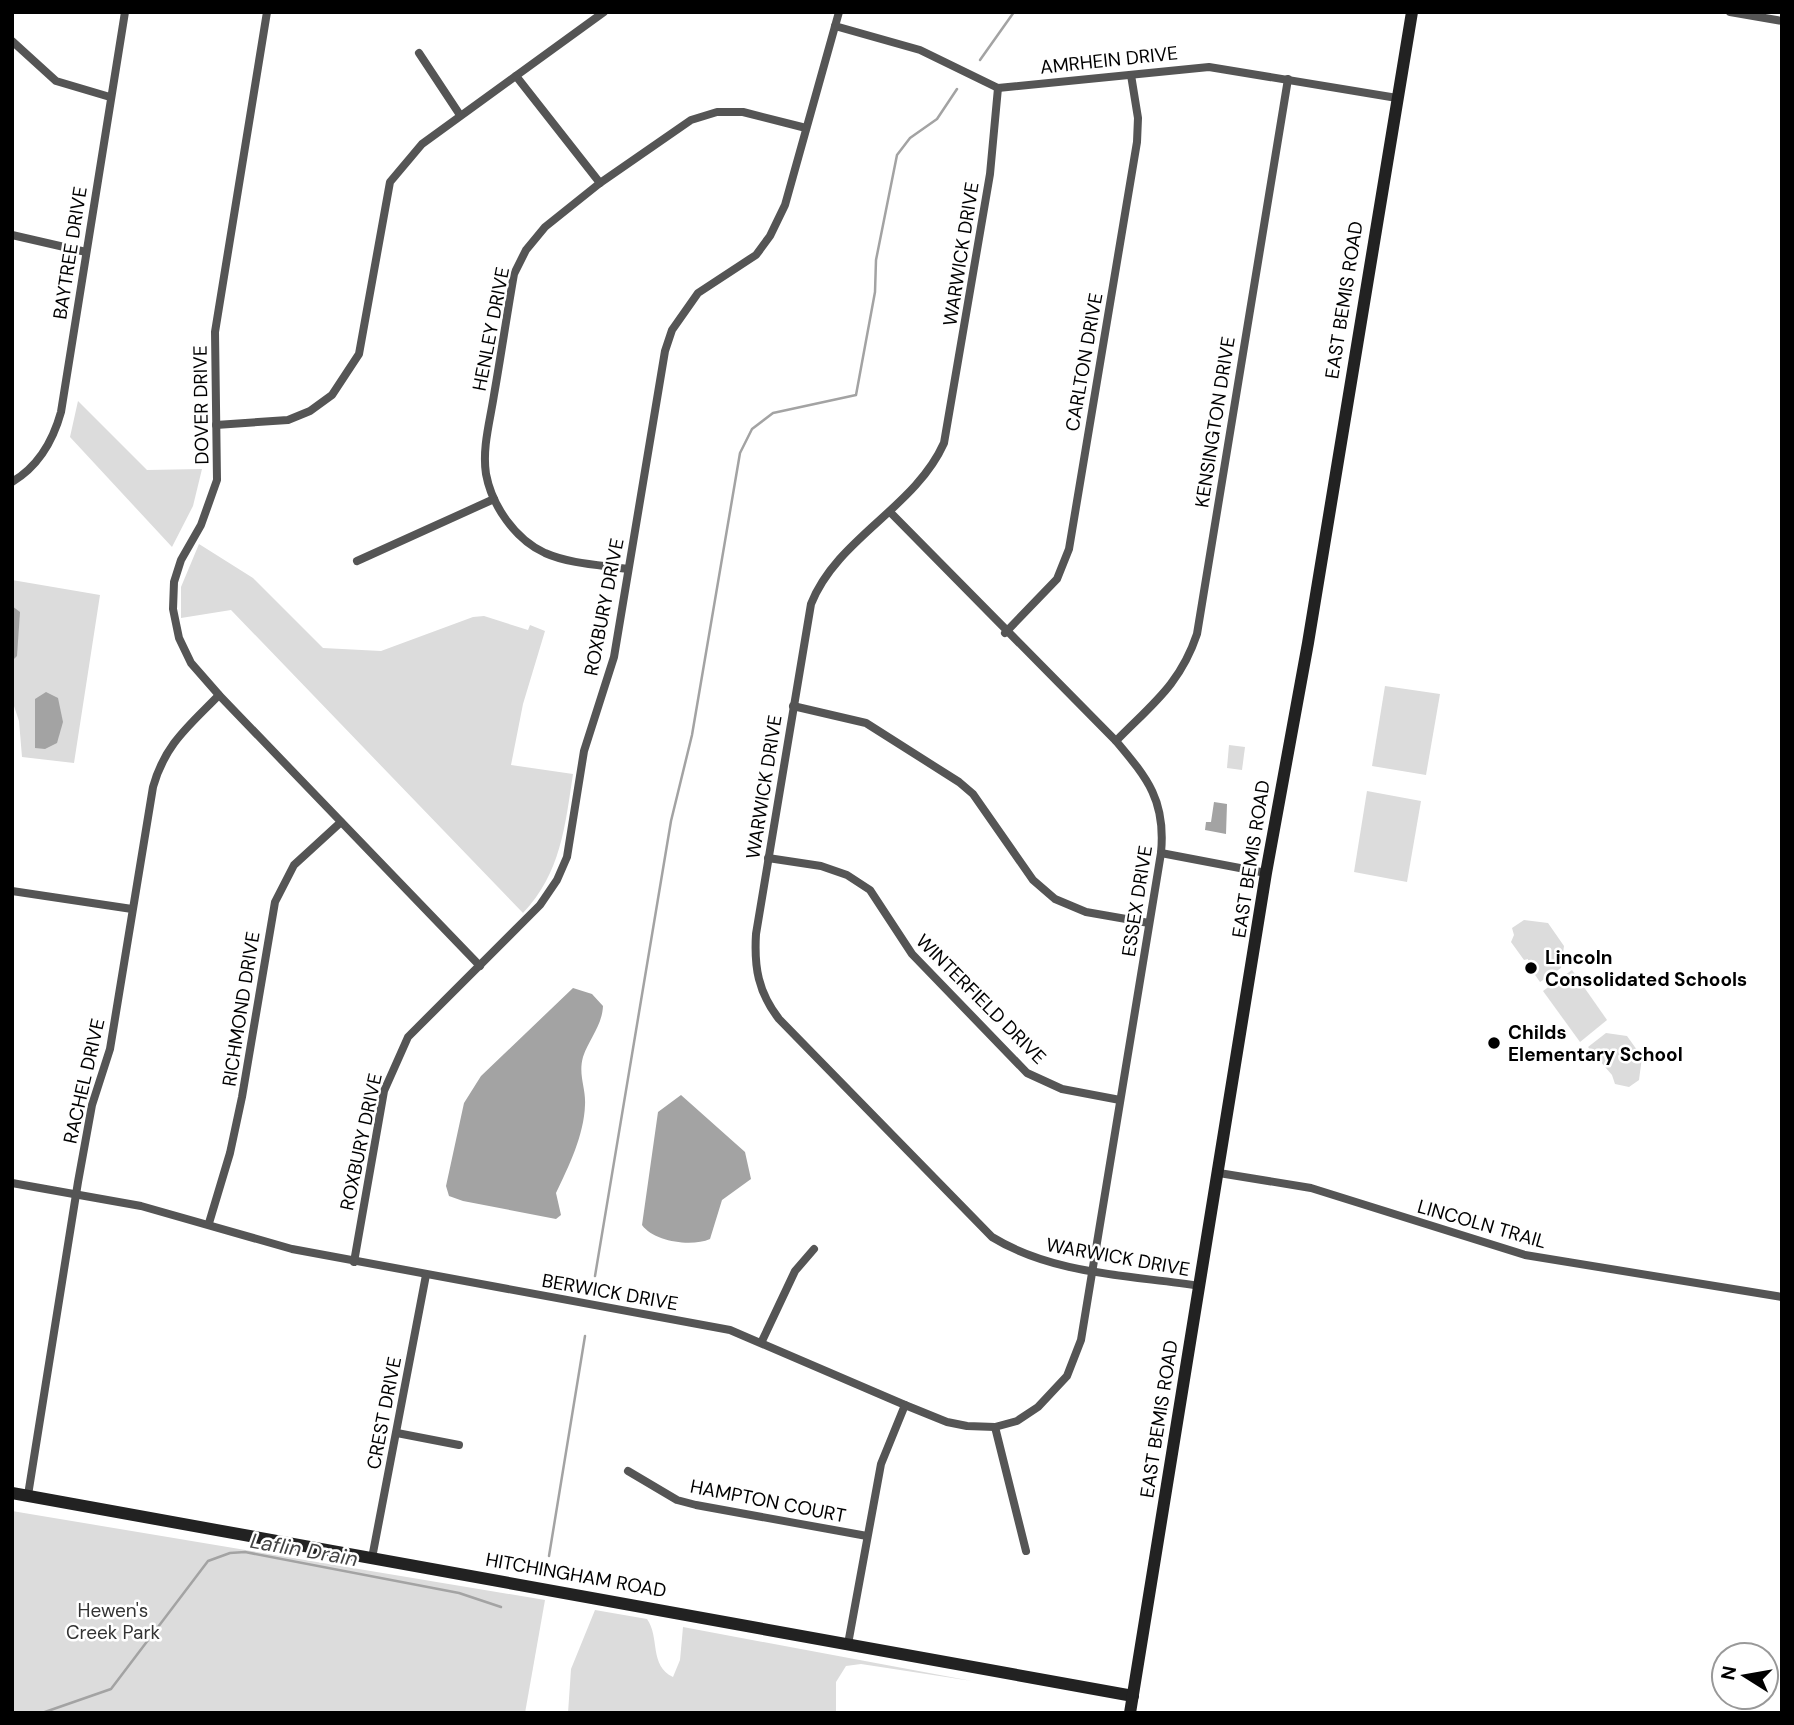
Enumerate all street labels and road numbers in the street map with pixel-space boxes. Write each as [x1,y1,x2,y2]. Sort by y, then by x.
street label: AMRHEIN DRIVE [1039,40,1179,80]
street label: WARWICK DRIVE [937,180,985,328]
street label: BAYTREE DRIVE [47,185,93,321]
street label: EAST BEMIS ROAD [1319,219,1369,381]
street label: HENLEY DRIVE [467,265,515,393]
street label: CARLTON DRIVE [1060,291,1108,433]
street label: KENSINGTON DRIVE [1189,335,1241,509]
street label: DOVER DRIVE [187,345,215,465]
street label: ROXBURY DRIVE [578,536,630,678]
street label: WARWICK DRIVE [740,713,788,861]
street label: EAST BEMIS ROAD [1226,778,1276,940]
street label: ESSEX DRIVE [1116,844,1158,958]
street label: WINTERFIELD DRIVE [911,929,1051,1069]
street label: RICHMOND DRIVE [216,930,266,1088]
street label: RACHEL DRIVE [57,1016,111,1146]
street label: ROXBURY DRIVE [334,1071,388,1213]
street label: LINCOLN TRAIL [1415,1194,1549,1254]
street label: WARWICK DRIVE [1044,1232,1192,1282]
street label: BERWICK DRIVE [540,1268,680,1316]
street label: EAST BEMIS ROAD [1134,1338,1184,1500]
street label: CREST DRIVE [361,1355,407,1471]
street label: HAMPTON COURT [688,1474,848,1528]
street label: HITCHINGHAM ROAD [484,1547,668,1603]

